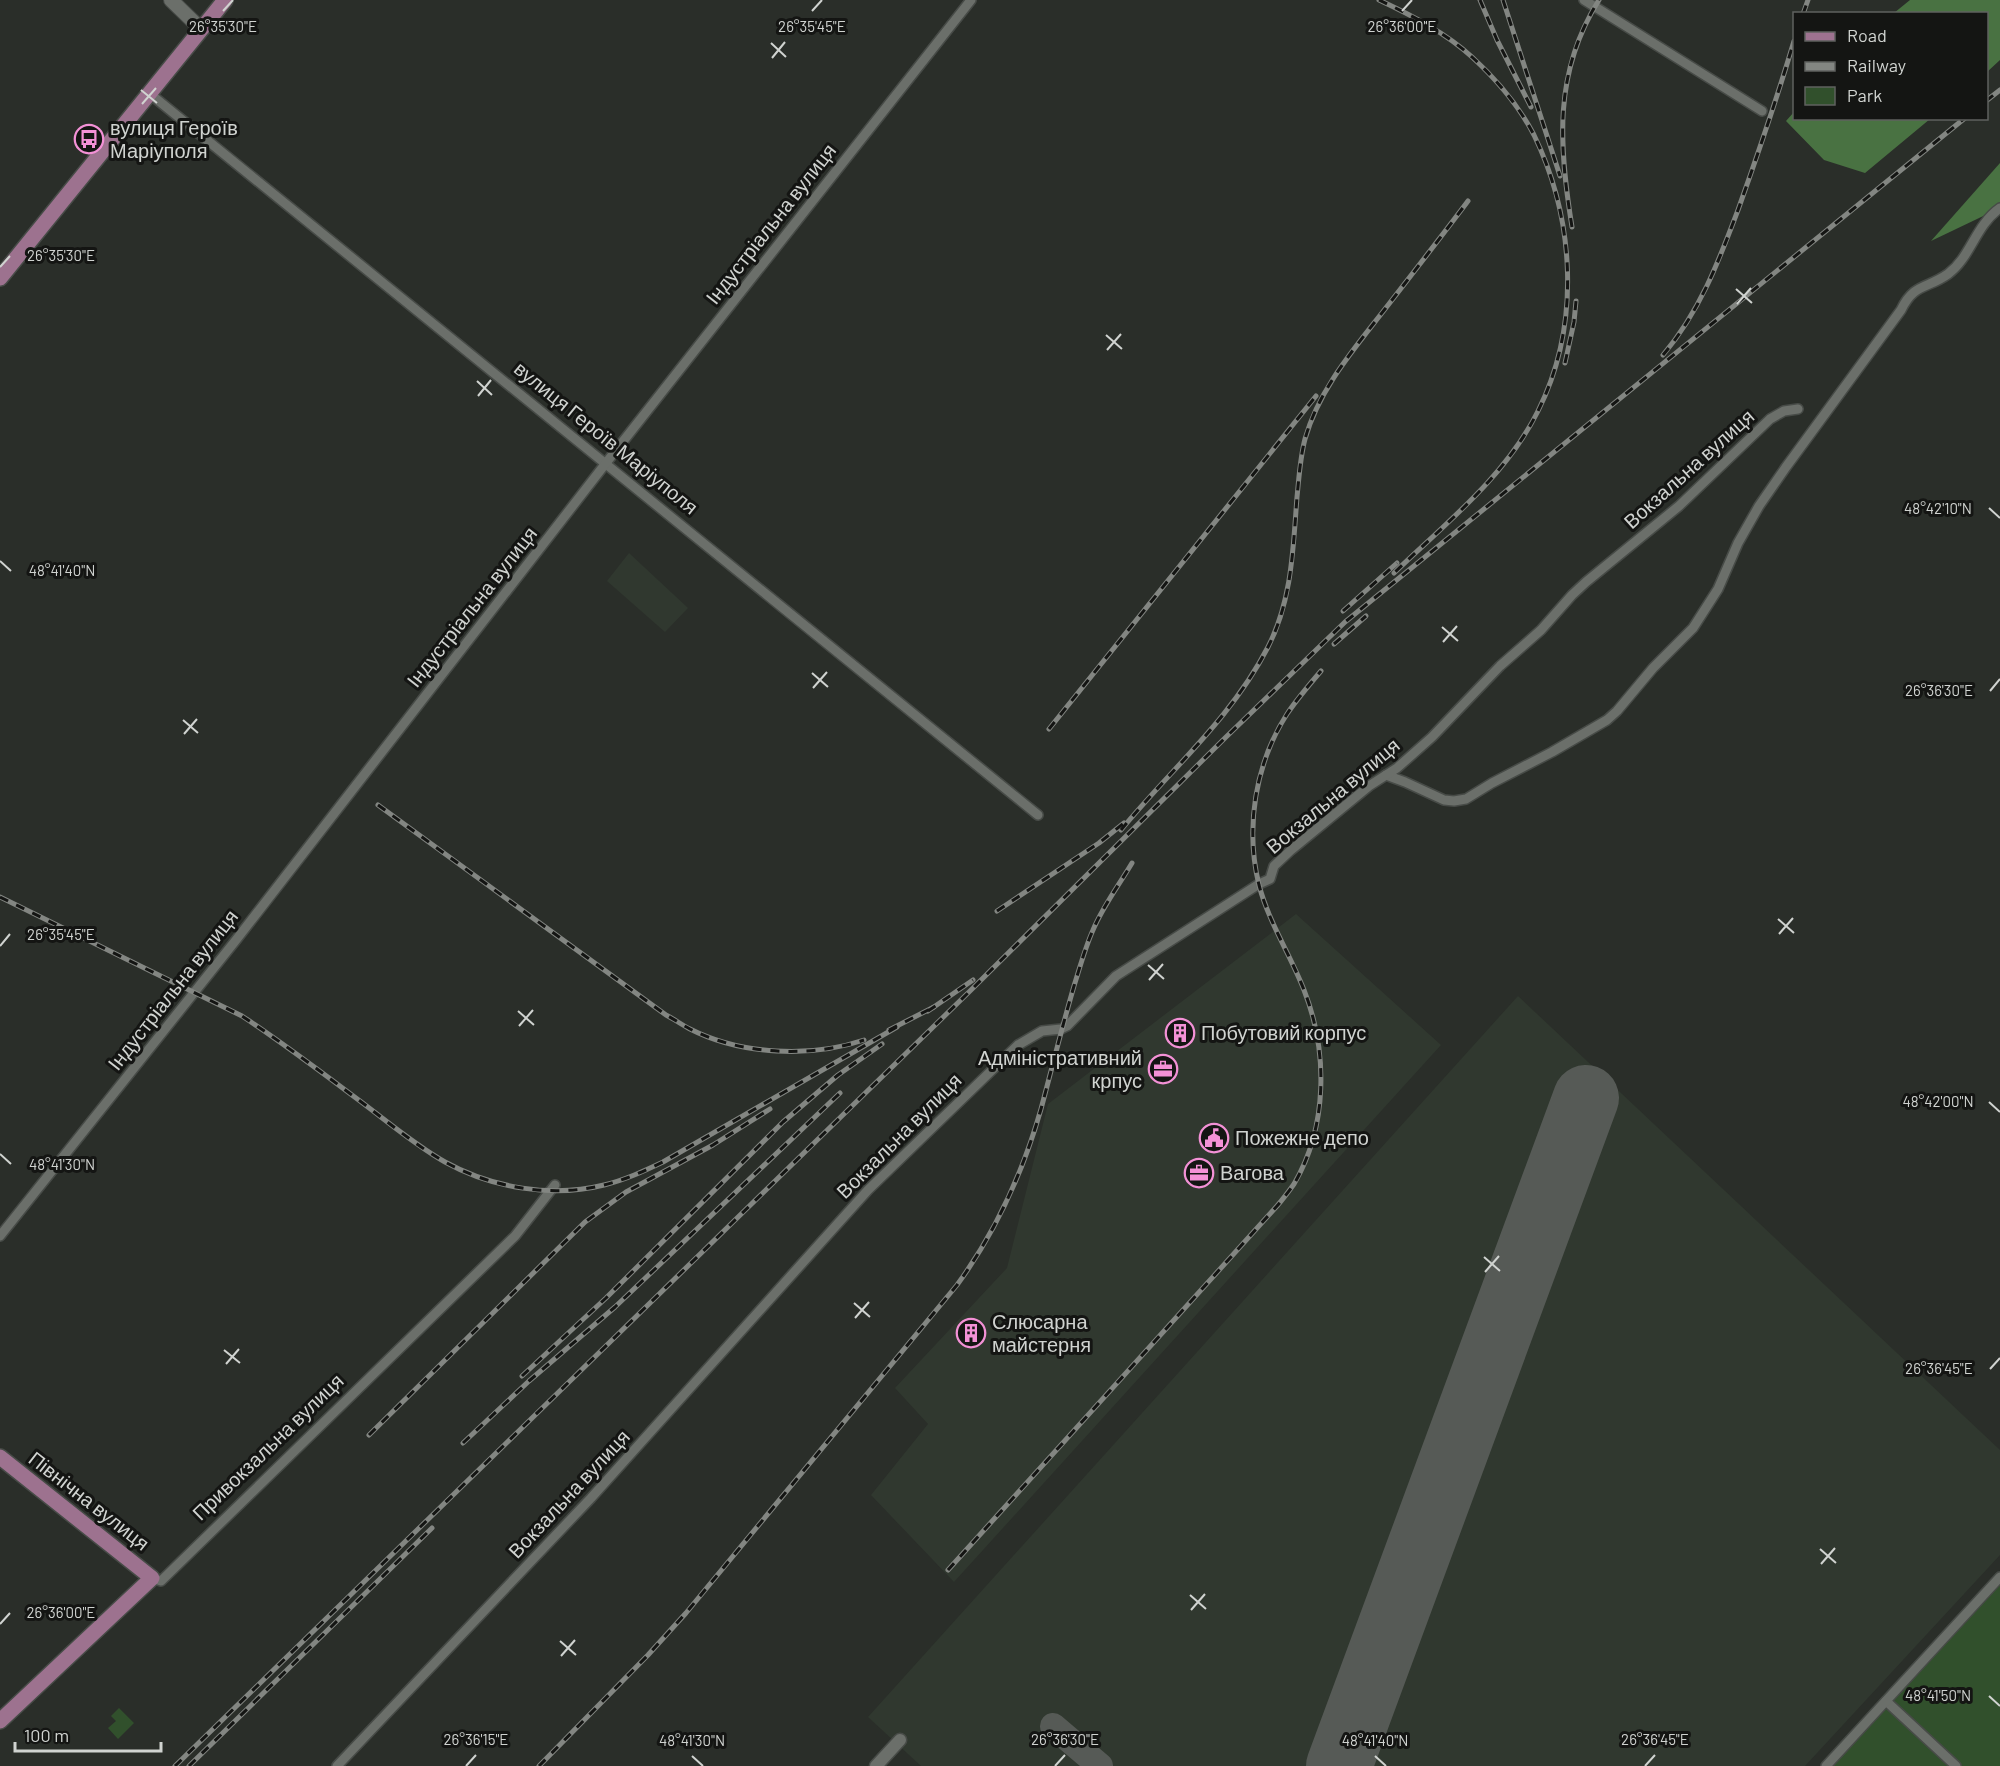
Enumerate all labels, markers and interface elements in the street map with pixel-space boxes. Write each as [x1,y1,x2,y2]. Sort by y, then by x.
legend [1793,12,1988,120]
text: 26°35'30"E [189,17,257,35]
text: 26°35'45"E [778,17,846,35]
text: 26°36'00"E [1368,17,1436,35]
text: Road [1847,24,1887,46]
text: Railway [1847,54,1906,76]
text: Park [1847,84,1882,106]
place label: вулиця Героїв Маріуполя [110,115,238,162]
bus stop icon: вулиця Героїв Маріуполя [73,123,105,155]
street label: Індустріальна вулиця [700,138,840,308]
text: 26°35'30"E [27,246,95,264]
street label: вулиця Героїв Маріуполя [510,356,703,519]
street label: Вокзальна вулиця [1618,404,1758,533]
text: 48°42'10"N [1904,499,1972,517]
street label: Індустріальна вулиця [401,521,541,691]
text: 48°41'40"N [29,561,95,579]
text: 26°36'30"E [1905,681,1973,699]
street label: Вокзальна вулиця [1261,732,1404,858]
street label: Індустріальна вулиця [102,904,242,1074]
text: 26°35'45"E [27,925,95,943]
building icon: Побутовий корпус [1164,1017,1196,1049]
place label: Побутовий корпус [1201,1020,1366,1044]
place label: Адміністративний крпус [978,1045,1142,1092]
office icon: Адміністративний крпус [1147,1053,1179,1085]
street label: Вокзальна вулиця [831,1068,966,1203]
text: 48°42'00"N [1902,1092,1974,1110]
public building icon: Пожежне депо [1198,1122,1230,1154]
place label: Пожежне депо [1235,1125,1369,1149]
text: 48°41'30"N [29,1155,95,1173]
office icon: Вагова [1183,1157,1215,1189]
place label: Вагова [1220,1160,1285,1184]
place label: Слюсарна майстерня [992,1309,1091,1356]
building icon: Слюсарна майстерня [955,1317,987,1349]
text: 26°36'45"E [1905,1359,1973,1377]
street label: Привокзальна вулиця [187,1368,348,1525]
street label: Вокзальна вулиця [503,1424,634,1563]
street label: Північна вулиця [25,1446,155,1555]
text: 26°36'00"E [27,1603,95,1621]
text: 48°41'50"N [1905,1686,1971,1704]
scale bar [15,1715,160,1753]
text: 100 m [24,1724,69,1746]
text: 26°36'15"E [444,1730,508,1748]
text: 26°36'30"E [1031,1730,1099,1748]
text: 26°36'45"E [1621,1730,1689,1748]
text: 48°41'30"N [659,1731,725,1749]
text: 48°41'40"N [1342,1731,1408,1749]

